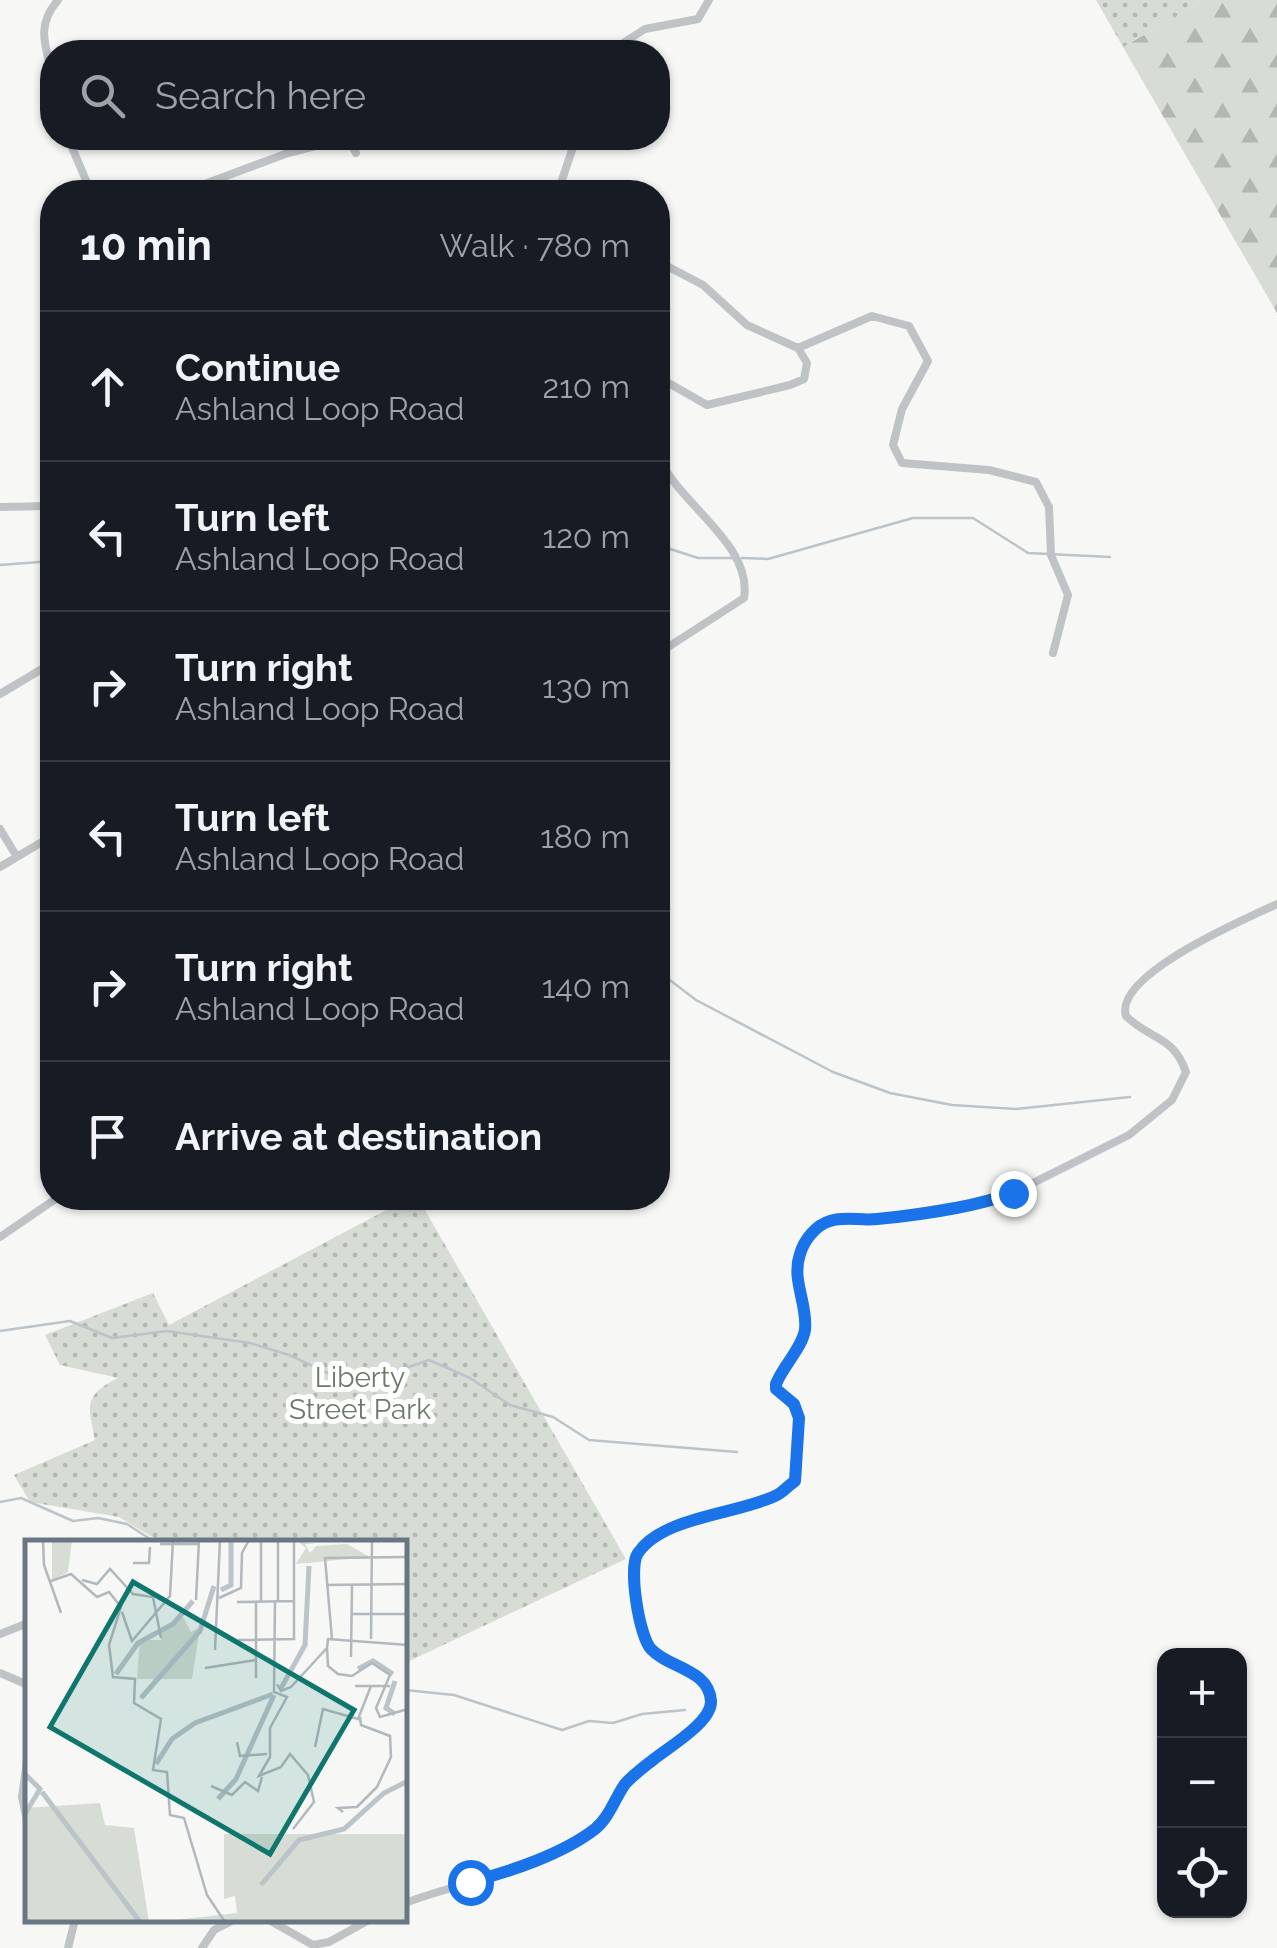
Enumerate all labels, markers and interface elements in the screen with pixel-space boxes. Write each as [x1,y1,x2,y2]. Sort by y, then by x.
search box [40,40,670,150]
icon: search [75,68,130,123]
text: Search here [155,73,366,118]
text: 10 min [80,221,212,270]
text: Walk · 780 m [439,227,630,264]
text: Continue [175,345,340,390]
icon: ahead [80,359,135,414]
text: 210 m [542,368,630,405]
text: Ashland Loop Road [175,390,464,427]
text: Turn left [175,495,330,540]
icon: left [80,509,135,564]
text: 120 m [542,518,630,555]
text: Ashland Loop Road [175,540,464,577]
text: Turn right [175,645,352,690]
icon: right [80,659,135,714]
text: 130 m [542,668,630,705]
text: Ashland Loop Road [175,690,464,727]
text: Turn left [175,795,330,840]
icon: left [80,809,135,864]
text: 180 m [540,818,630,855]
text: Ashland Loop Road [175,840,464,877]
text: Turn right [175,945,352,990]
icon: right [80,959,135,1014]
text: 140 m [542,968,630,1005]
text: Ashland Loop Road [175,990,464,1027]
icon: arrive [80,1109,135,1164]
text: Arrive at destination [175,1114,542,1159]
route end [991,1171,1037,1217]
park label: Liberty Street Park [289,1361,431,1426]
inset map [25,1540,408,1923]
map controls [1157,1648,1247,1918]
button: + [1157,1648,1247,1738]
button: − [1157,1738,1247,1828]
button: locate [1157,1828,1247,1918]
route start [448,1860,494,1906]

